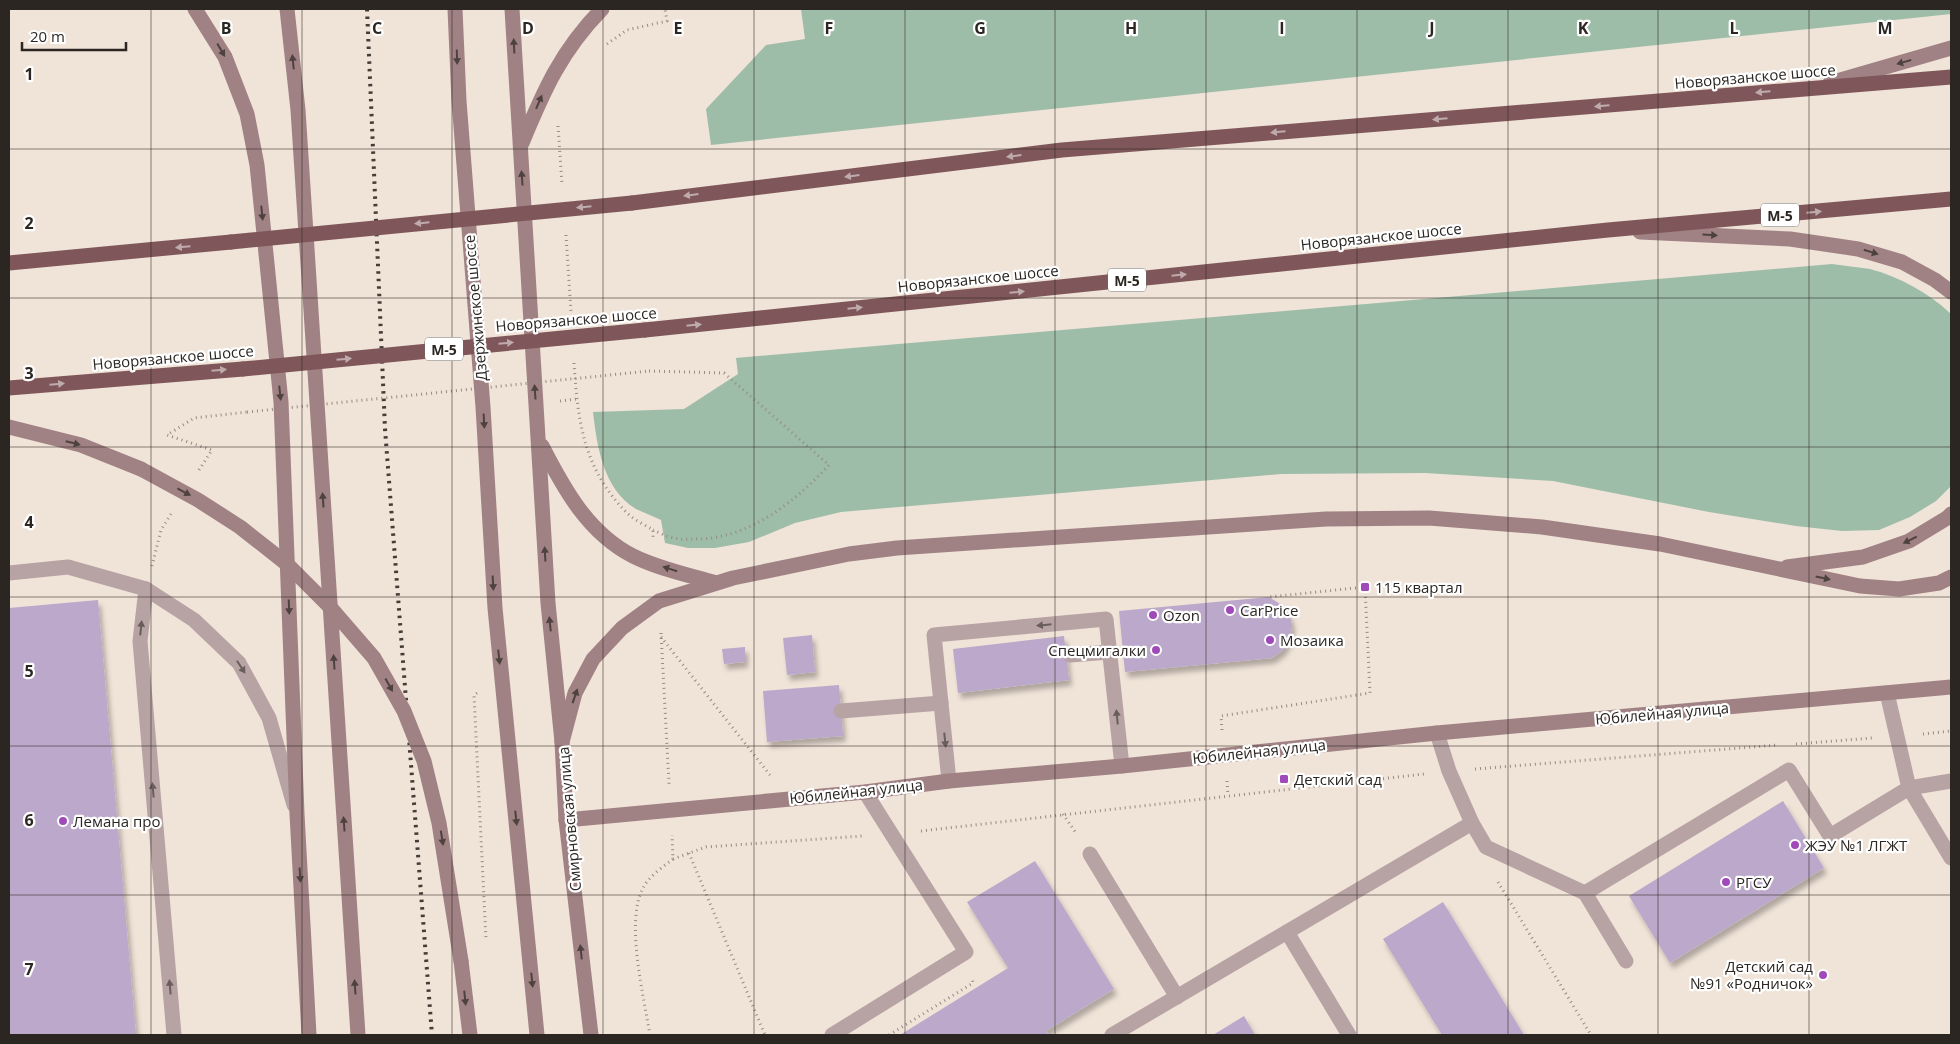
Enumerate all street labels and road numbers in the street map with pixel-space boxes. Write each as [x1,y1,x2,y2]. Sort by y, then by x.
street label: Новорязанское шоссе [1674,59,1836,93]
road number: М-5 [1761,204,1799,226]
street label: Новорязанское шоссе [1300,218,1462,254]
street label: Дзержинское шоссе [459,234,491,382]
street label: Новорязанское шоссе [897,260,1059,296]
road number: М-5 [1108,268,1146,292]
street label: Новорязанское шоссе [495,302,657,336]
road number: М-5 [425,338,463,360]
street label: Новорязанское шоссе [92,340,254,374]
street label: Юбилейная улица [1594,697,1730,729]
street label: Юбилейная улица [1191,734,1327,768]
street label: Смирновская улица [553,746,585,892]
street label: Юбилейная улица [788,774,924,808]

